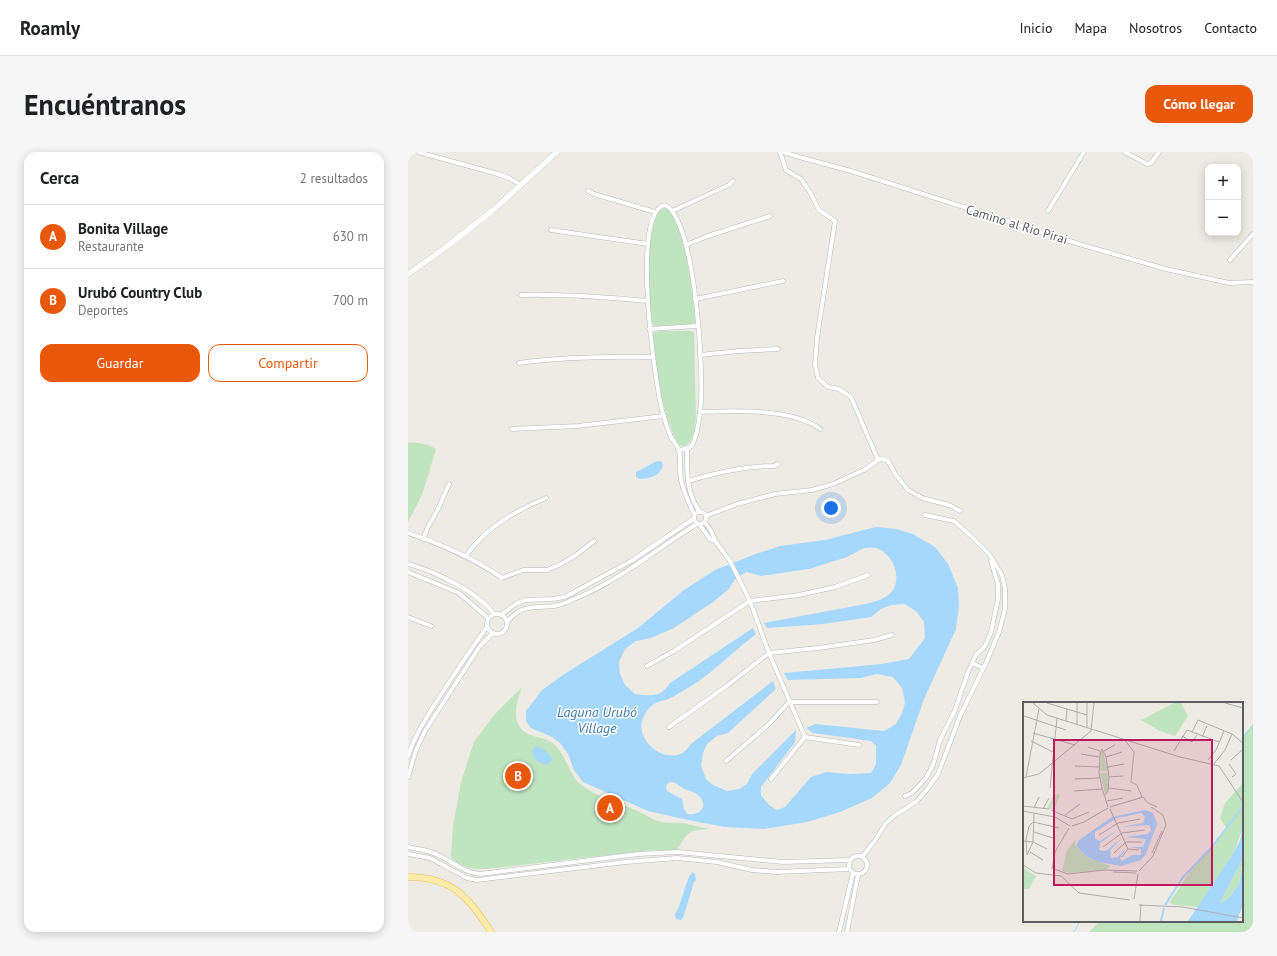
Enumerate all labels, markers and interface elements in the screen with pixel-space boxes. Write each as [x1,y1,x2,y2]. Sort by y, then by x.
text: Roamly [20,16,80,40]
text: Inicio [1019,19,1052,37]
text: Mapa [1074,19,1107,37]
text: Nosotros [1129,19,1182,37]
text: Contacto [1204,19,1257,37]
button: Cómo llegar [1145,85,1253,123]
text: Encuéntranos [24,86,186,123]
map controls [1205,164,1241,236]
button: + [1205,164,1241,200]
text: Cerca [40,167,79,189]
text: 2 resultados [300,170,368,187]
button: − [1205,200,1241,236]
street label: Camino al Rio Pirai [964,201,1070,248]
text: Bonita Village [78,219,168,238]
text: A [49,228,57,245]
text: 630 m [333,228,368,245]
text: Restaurante [78,238,144,255]
text: Urubó Country Club [78,283,202,302]
text: B [49,292,57,309]
text: 700 m [333,292,368,309]
text: Deportes [78,302,128,319]
button: Guardar [40,344,200,382]
button: Compartir [208,344,368,382]
your location [821,498,841,518]
inset map [1023,702,1243,922]
water label: Laguna Urubó Village [557,703,637,737]
pin: B [505,761,531,791]
pin: A [597,793,623,823]

